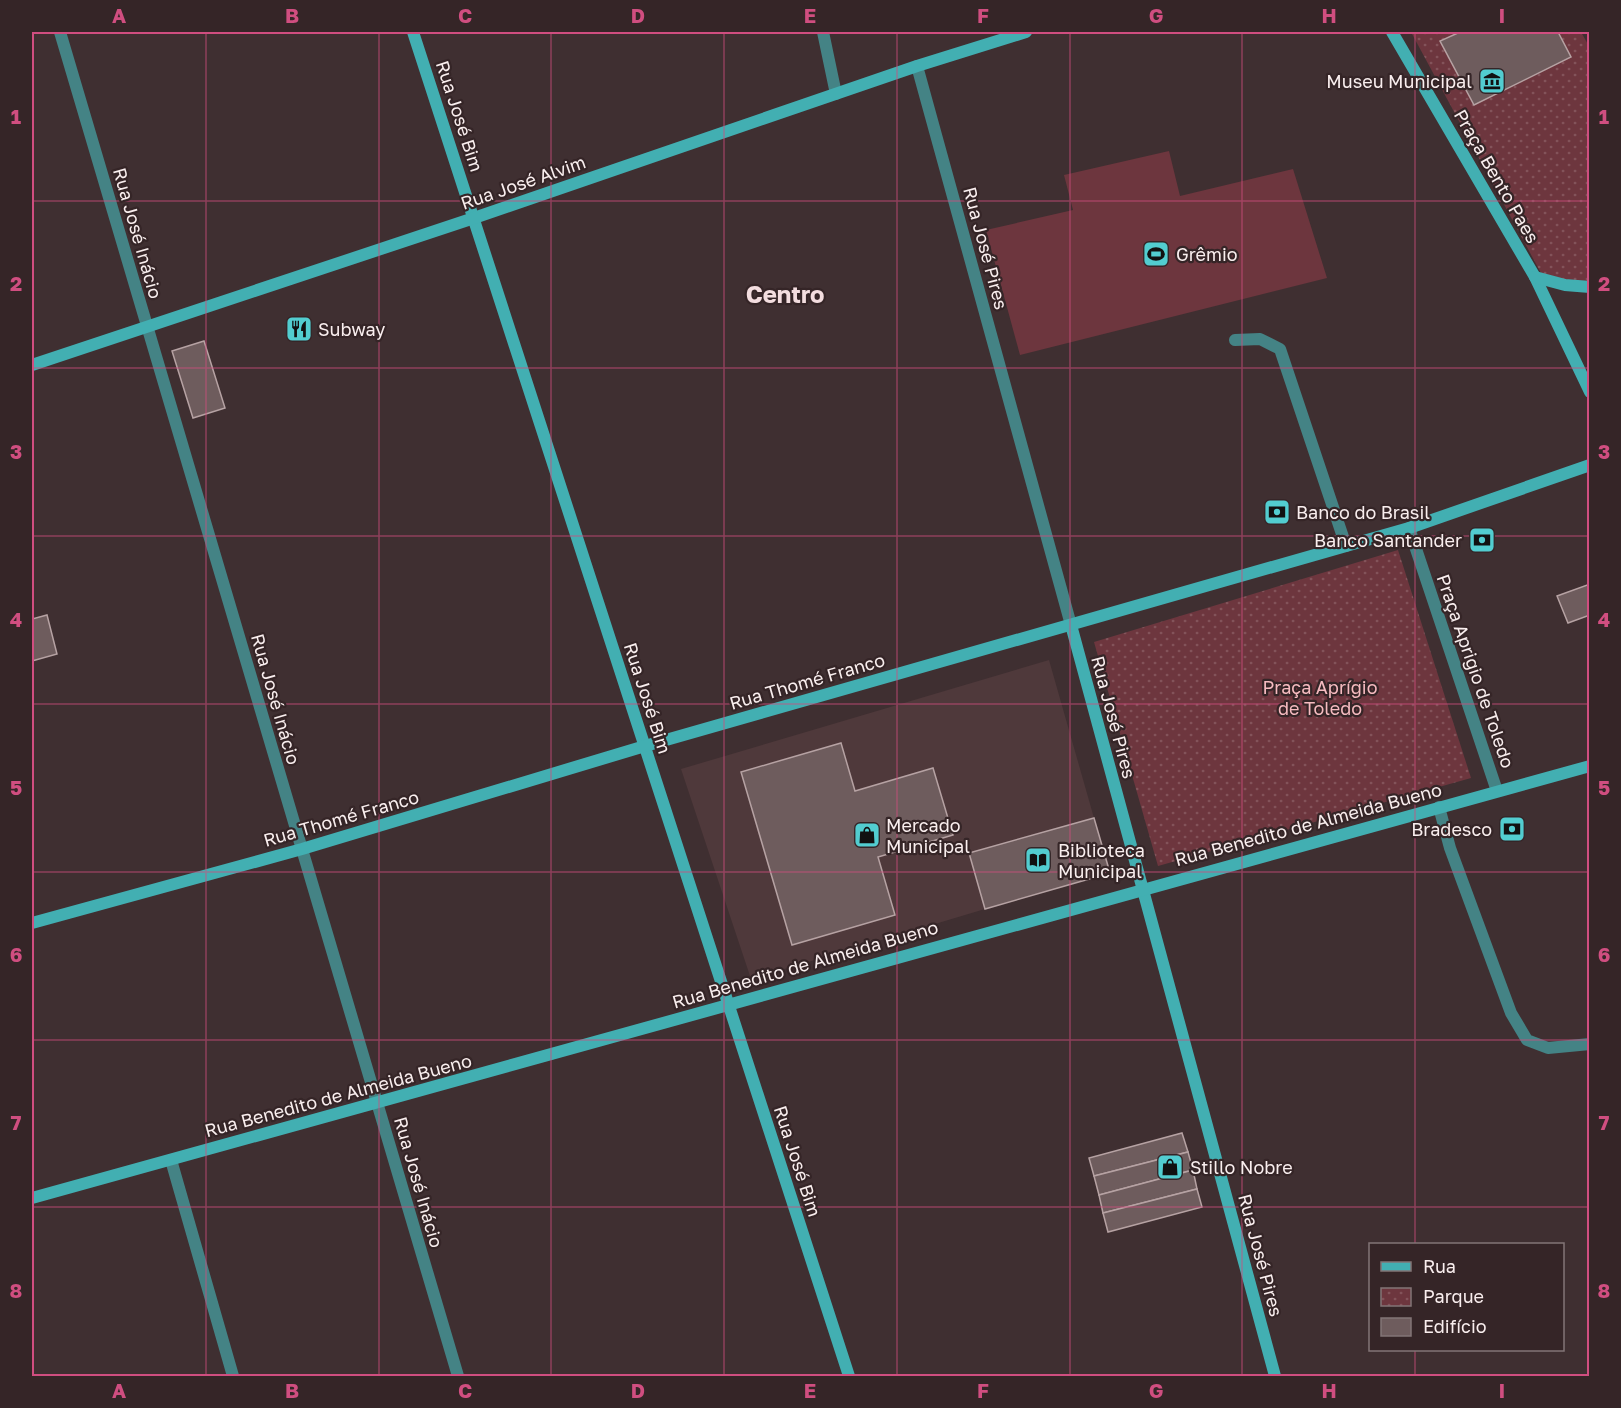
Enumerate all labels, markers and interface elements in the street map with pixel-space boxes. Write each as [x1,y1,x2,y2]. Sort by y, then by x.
text: A [112,3,126,27]
text: B [285,3,299,27]
text: C [458,3,472,27]
text: D [631,3,645,27]
text: E [804,3,816,27]
text: F [977,3,989,27]
text: G [1149,3,1163,27]
text: H [1321,3,1337,27]
text: I [1499,3,1505,27]
street label: Rua José Bim [432,58,488,174]
museum icon: Museu Municipal [1477,66,1507,96]
place label: Museu Municipal [1326,70,1472,92]
text: 1 [11,104,21,128]
text: 1 [1599,104,1609,128]
street label: Praça Bento Paes [1450,105,1544,247]
street label: Rua José Alvim [458,150,588,214]
street label: Rua José Inácio [109,165,167,301]
street label: Rua José Pires [959,184,1013,312]
sports icon: Grêmio [1141,239,1171,269]
place label: Grêmio [1176,243,1238,265]
text: 2 [10,271,22,295]
text: 2 [1598,271,1610,295]
district label: Centro [746,279,824,308]
restaurant icon: Subway [284,314,314,344]
place label: Subway [318,318,385,340]
text: 3 [10,439,22,463]
text: 3 [1598,439,1610,463]
bank icon: Banco do Brasil [1262,497,1292,527]
place label: Banco do Brasil [1296,501,1430,523]
bank icon: Banco Santander [1467,525,1497,555]
place label: Banco Santander [1314,529,1462,551]
street label: Praça Aprigio de Toledo [1432,571,1520,771]
text: 4 [10,607,22,631]
text: 4 [1598,607,1610,631]
street label: Rua José Inácio [247,631,305,767]
street label: Rua José Bim [620,640,676,756]
street label: Rua Thomé Franco [727,648,887,714]
street label: Rua José Pires [1087,653,1141,781]
park label: Praça Aprígio de Toledo [1263,676,1377,719]
text: 5 [10,775,22,799]
text: 5 [1598,775,1610,799]
street label: Rua Benedito de Almeida Bueno [1172,778,1444,870]
street label: Rua Thomé Franco [261,785,421,851]
place label: Mercado Municipal [886,814,970,857]
bank icon: Bradesco [1497,814,1527,844]
place label: Bradesco [1411,818,1492,840]
shop icon: Mercado Municipal [852,820,882,850]
place label: Biblioteca Municipal [1058,839,1145,882]
library icon: Biblioteca Municipal [1023,845,1053,875]
street label: Rua Benedito de Almeida Bueno [670,915,940,1013]
text: 6 [10,942,22,966]
text: 6 [1598,942,1610,966]
street label: Rua Benedito de Almeida Bueno [202,1049,474,1141]
street label: Rua José Bim [770,1103,826,1219]
text: 7 [11,1110,22,1134]
text: 7 [1599,1110,1610,1134]
street label: Rua José Inácio [390,1114,448,1250]
shop icon: Stillo Nobre [1155,1152,1185,1182]
place label: Stillo Nobre [1190,1156,1293,1178]
street label: Rua José Pires [1234,1191,1288,1319]
legend [1369,1243,1564,1351]
text: Rua [1423,1255,1456,1277]
text: 8 [10,1278,22,1302]
text: 8 [1598,1278,1610,1302]
text: Parque [1423,1285,1484,1307]
text: Edifício [1423,1315,1487,1337]
text: A [112,1378,126,1402]
text: B [285,1378,299,1402]
text: C [458,1378,472,1402]
text: D [631,1378,645,1402]
text: E [804,1378,816,1402]
text: F [977,1378,989,1402]
text: G [1149,1378,1163,1402]
text: H [1321,1378,1337,1402]
text: I [1499,1378,1505,1402]

